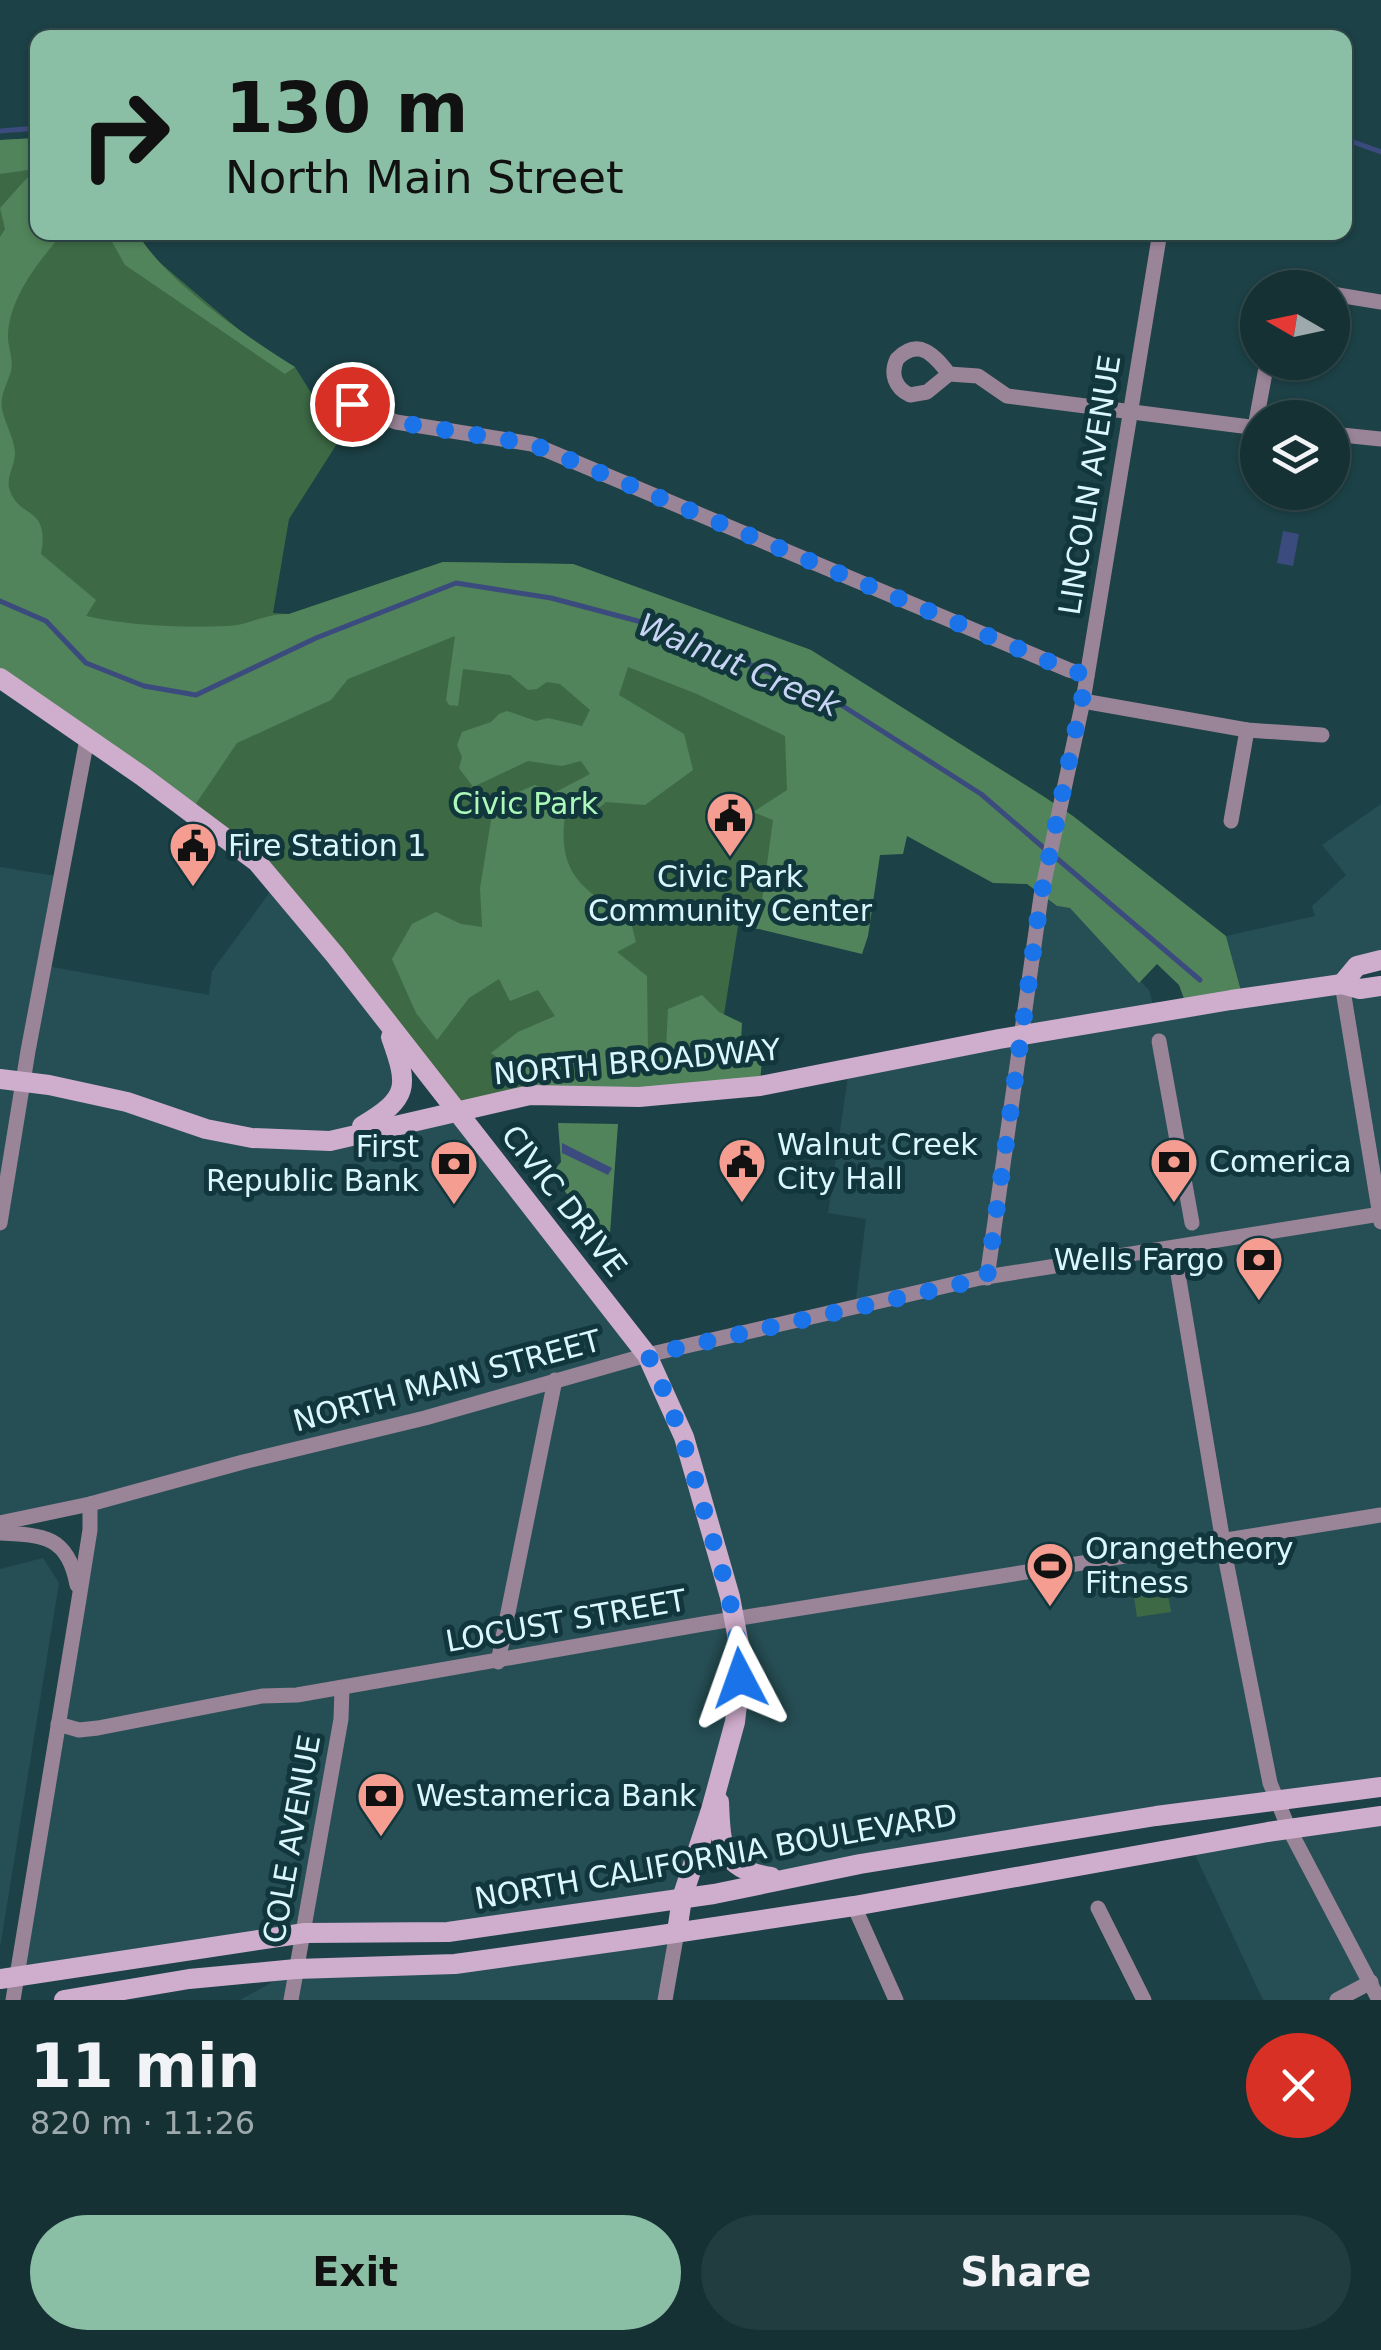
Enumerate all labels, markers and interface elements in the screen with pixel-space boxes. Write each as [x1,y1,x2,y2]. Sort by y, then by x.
text: 130 m [225,67,468,149]
icon: right [60,70,190,200]
text: North Main Street [225,151,624,204]
north arrow [1240,270,1350,380]
map controls [1240,270,1350,510]
street label: LINCOLN AVENUE [1052,352,1127,617]
pin [310,362,395,447]
icon: arrive [325,377,380,432]
button: layers [1240,400,1350,510]
water label: Walnut Creek [633,605,847,725]
park label: Civic Park [452,786,599,821]
public building icon: Civic Park Community Center [704,790,756,858]
public building icon: Fire Station 1 [167,820,219,888]
place label: Fire Station 1 [228,828,426,863]
place label: Civic Park Community Center [588,859,873,928]
street label: NORTH BROADWAY [492,1031,783,1091]
street label: CIVIC DRIVE [495,1118,634,1283]
place label: Walnut Creek City Hall [777,1127,978,1196]
place label: First Republic Bank [206,1129,420,1198]
public building icon: Walnut Creek City Hall [716,1136,768,1204]
bank icon: Comerica [1148,1136,1200,1204]
bank icon: First Republic Bank [428,1138,480,1206]
place label: Comerica [1209,1144,1352,1179]
bank icon: Wells Fargo [1233,1234,1285,1302]
place label: Wells Fargo [1054,1242,1224,1277]
street label: NORTH MAIN STREET [289,1322,605,1438]
place label: Orangetheory Fitness [1085,1531,1294,1600]
sports icon: Orangetheory Fitness [1024,1540,1076,1608]
street label: LOCUST STREET [443,1582,690,1659]
position arrow [688,1626,792,1730]
street label: COLE AVENUE [256,1732,327,1946]
bank icon: Westamerica Bank [355,1770,407,1838]
place label: Westamerica Bank [416,1778,697,1813]
street label: NORTH CALIFORNIA BOULEVARD [472,1797,960,1916]
text: 11 min [30,2031,260,2101]
button: close [1246,2033,1351,2138]
text: 820 m · 11:26 [30,2104,255,2142]
button: Exit [30,2215,681,2330]
button: Share [701,2215,1351,2330]

